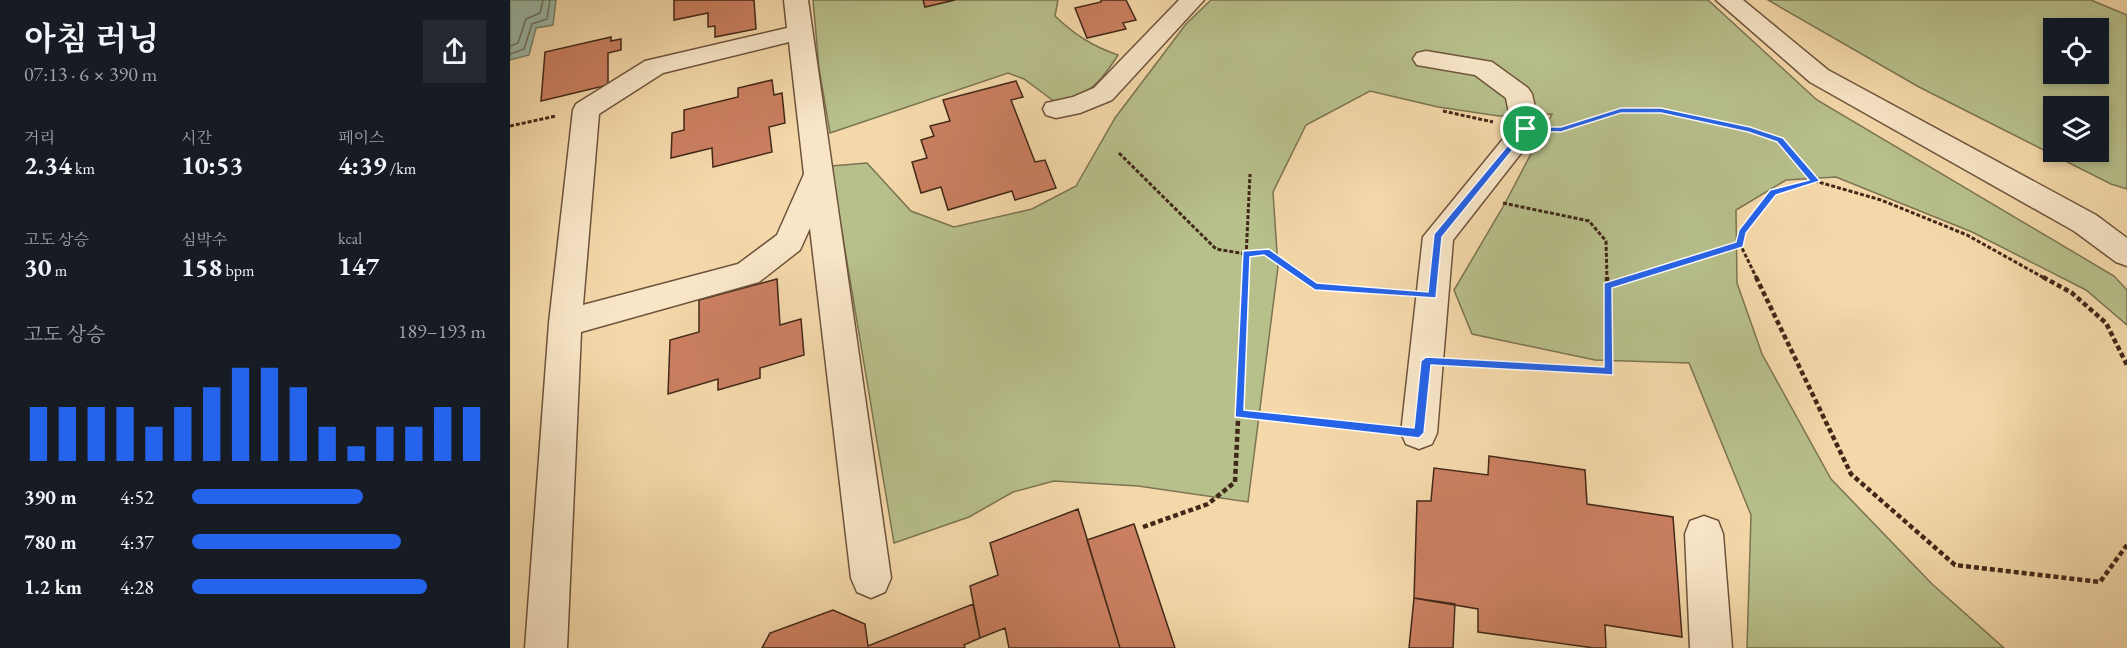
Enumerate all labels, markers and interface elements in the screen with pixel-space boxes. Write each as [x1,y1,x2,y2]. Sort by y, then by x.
text: 아침 러닝 [24,17,159,60]
map controls [2043,18,2109,162]
button: locate [2043,18,2109,84]
button: share [423,20,486,83]
text: 07:13 · 6 × 390 m [24,61,157,87]
button: layers [2043,96,2109,162]
pin [1500,103,1551,154]
icon: arrive [1509,112,1542,145]
text: 거리 [24,127,55,148]
text: 시간 [181,127,212,148]
text: 페이스 [338,127,384,148]
text: 2.34 [24,148,72,182]
text: 10:53 [181,148,243,182]
text: 4:39 [338,148,387,182]
text: km [72,158,95,179]
text: /km [387,158,416,179]
text: kcal [338,228,362,249]
text: 고도 상승 [24,229,89,250]
text: 심박수 [181,229,227,250]
text: 147 [338,249,379,283]
text: 30 [24,250,52,284]
text: 158 [181,250,222,284]
text: m [52,260,67,281]
text: bpm [222,260,254,281]
text: 189–193 m [398,318,486,344]
text: 고도 상승 [24,321,105,347]
text: 390 m [24,484,77,510]
text: 4:52 [120,484,154,510]
text: 780 m [24,529,77,555]
text: 4:37 [120,529,154,555]
text: 1.2 km [24,574,82,600]
text: 4:28 [120,574,154,600]

